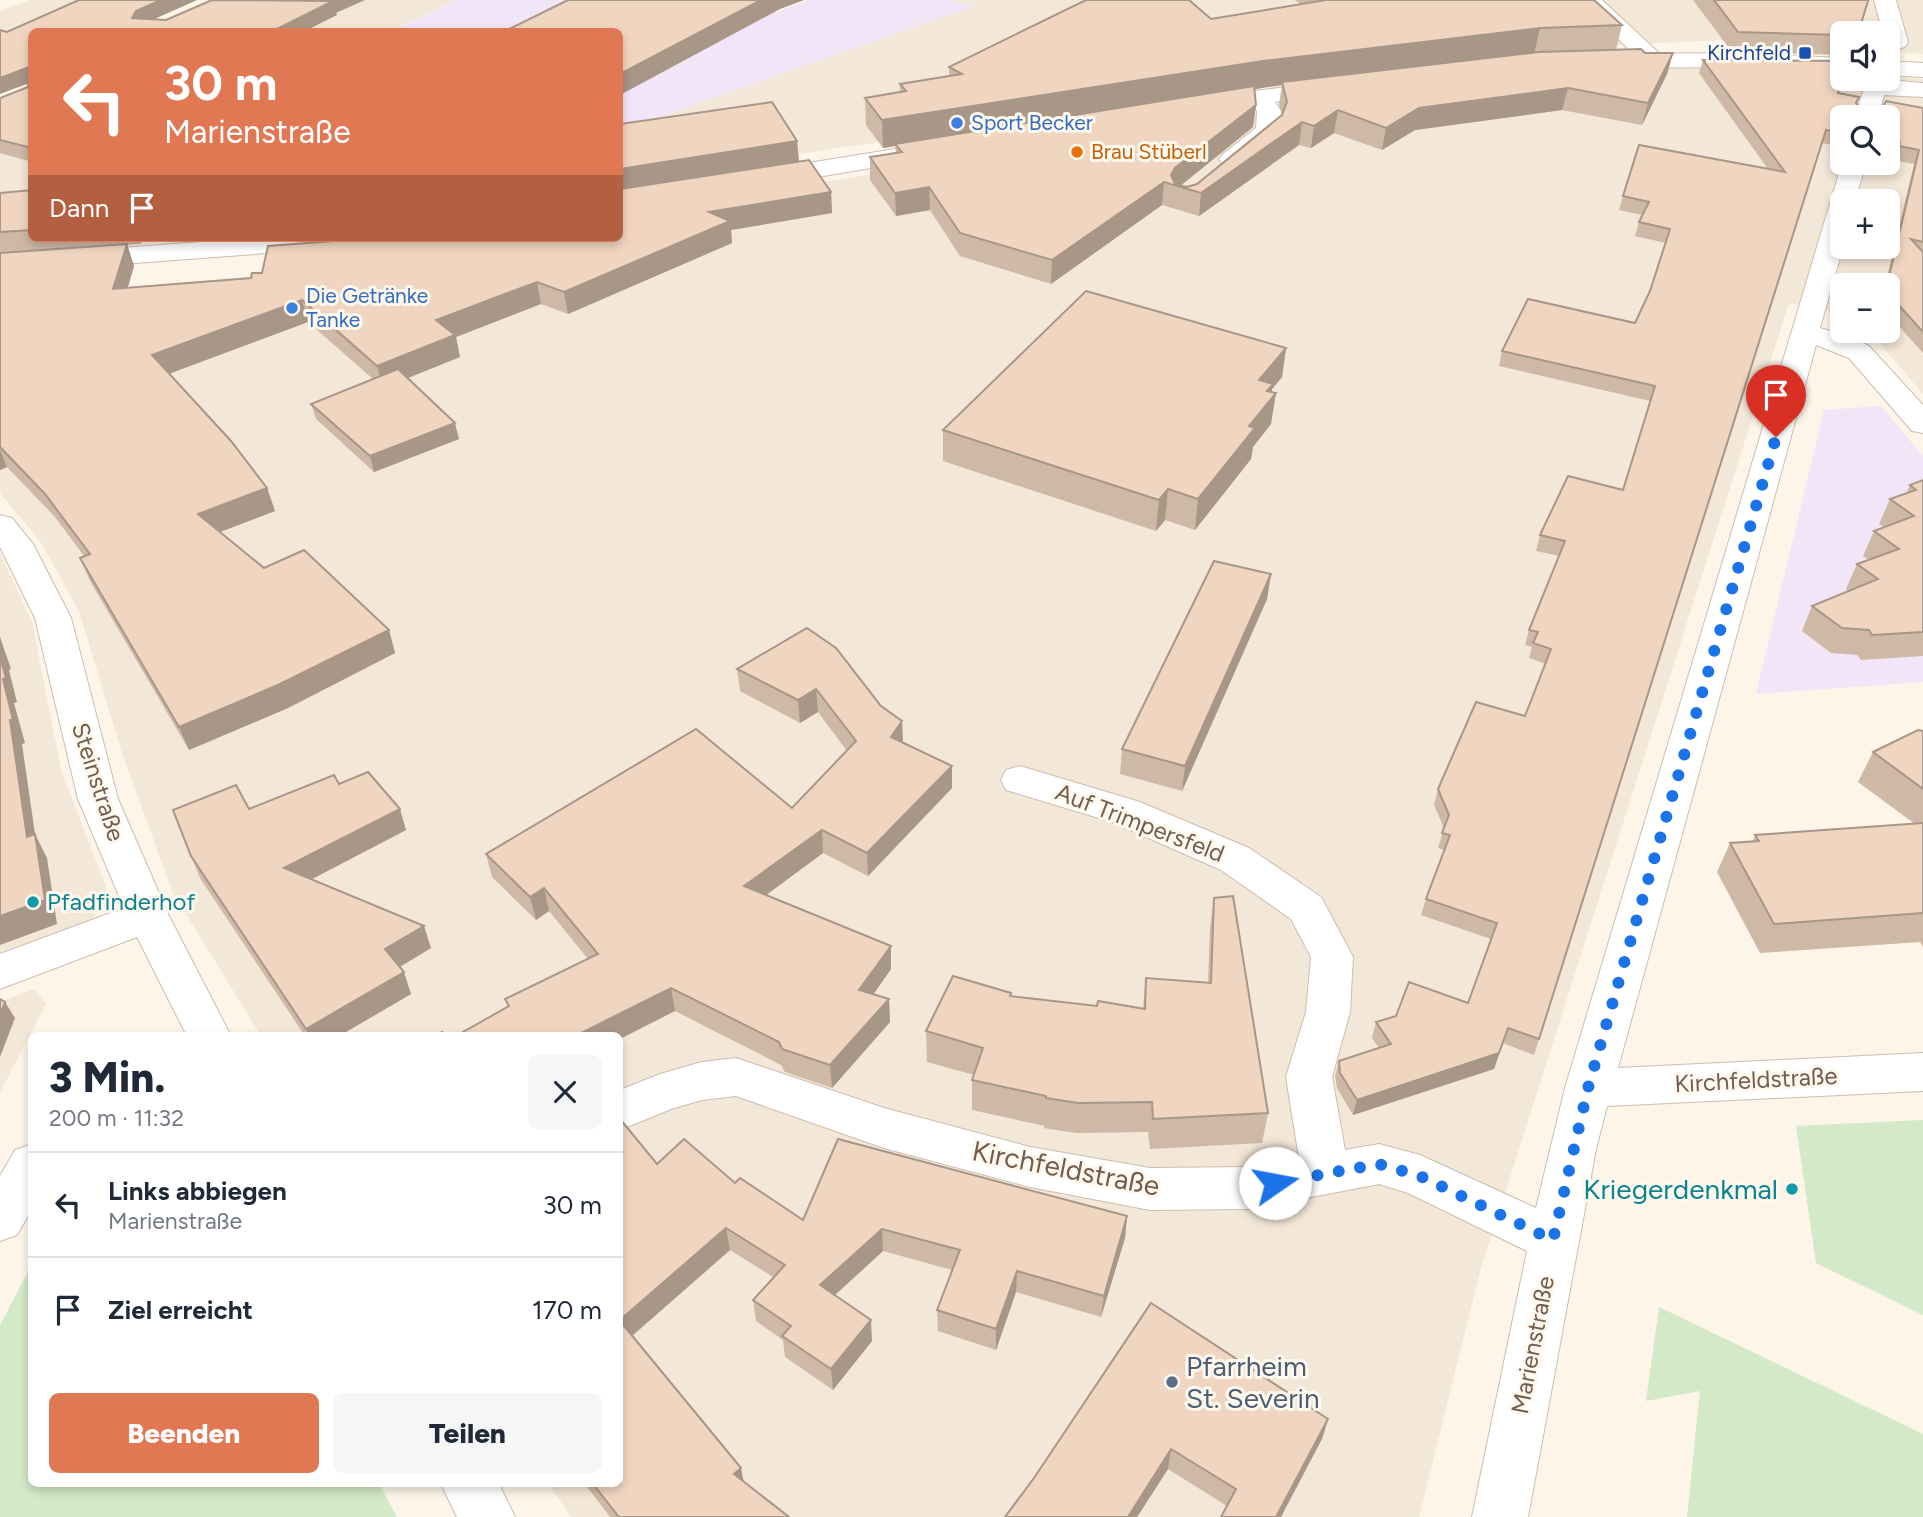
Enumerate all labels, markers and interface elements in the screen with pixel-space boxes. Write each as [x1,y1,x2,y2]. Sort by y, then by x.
map controls [1830,21,1900,343]
button: sound [1830,21,1900,91]
place label: Kirchfeld [1707,40,1791,65]
marker: Kirchfeld [1797,45,1813,61]
text: 30 m [164,53,277,112]
icon: left [49,56,140,147]
button: search [1830,105,1900,175]
place label: Sport Becker [971,110,1093,135]
text: Marienstraße [164,113,351,151]
marker: Sport Becker [949,115,965,131]
place label: Brau Stüberl [1091,139,1207,164]
marker: Brau Stüberl [1069,144,1085,160]
icon: arrive [123,189,161,227]
button: + [1830,189,1900,259]
text: Dann [49,192,109,224]
button: − [1830,273,1900,343]
place label: Die Getränke Tanke [306,283,428,332]
marker: Die Getränke Tanke [284,300,300,316]
pin [1746,365,1806,437]
icon: arrive [1757,376,1795,414]
street label: Steinstraße [66,719,131,845]
street label: Auf Trimpersfeld [1052,777,1229,868]
place label: Pfadfinderhof [47,887,195,916]
marker: Pfadfinderhof [25,894,41,910]
text: 3 Min. [49,1052,166,1103]
button: close [528,1055,602,1129]
street label: Kirchfeldstraße [1674,1061,1838,1098]
text: 200 m · 11:32 [49,1104,184,1132]
street label: Kirchfeldstraße [969,1133,1163,1203]
position arrow [1238,1146,1312,1220]
place label: Kriegerdenkmal [1583,1172,1778,1206]
text: Links abbiegen [108,1175,287,1207]
marker: Kriegerdenkmal [1784,1181,1800,1197]
icon: left [49,1186,87,1224]
text: 30 m [543,1189,602,1221]
text: Marienstraße [108,1207,242,1235]
street label: Marienstraße [1505,1273,1560,1416]
icon: arrive [49,1291,87,1329]
text: Ziel erreicht [108,1294,253,1326]
text: 170 m [532,1294,602,1326]
place label: Pfarrheim St. Severin [1186,1349,1320,1415]
marker: Pfarrheim St. Severin [1164,1374,1180,1390]
button: Beenden [49,1393,319,1473]
button: Teilen [333,1393,602,1473]

